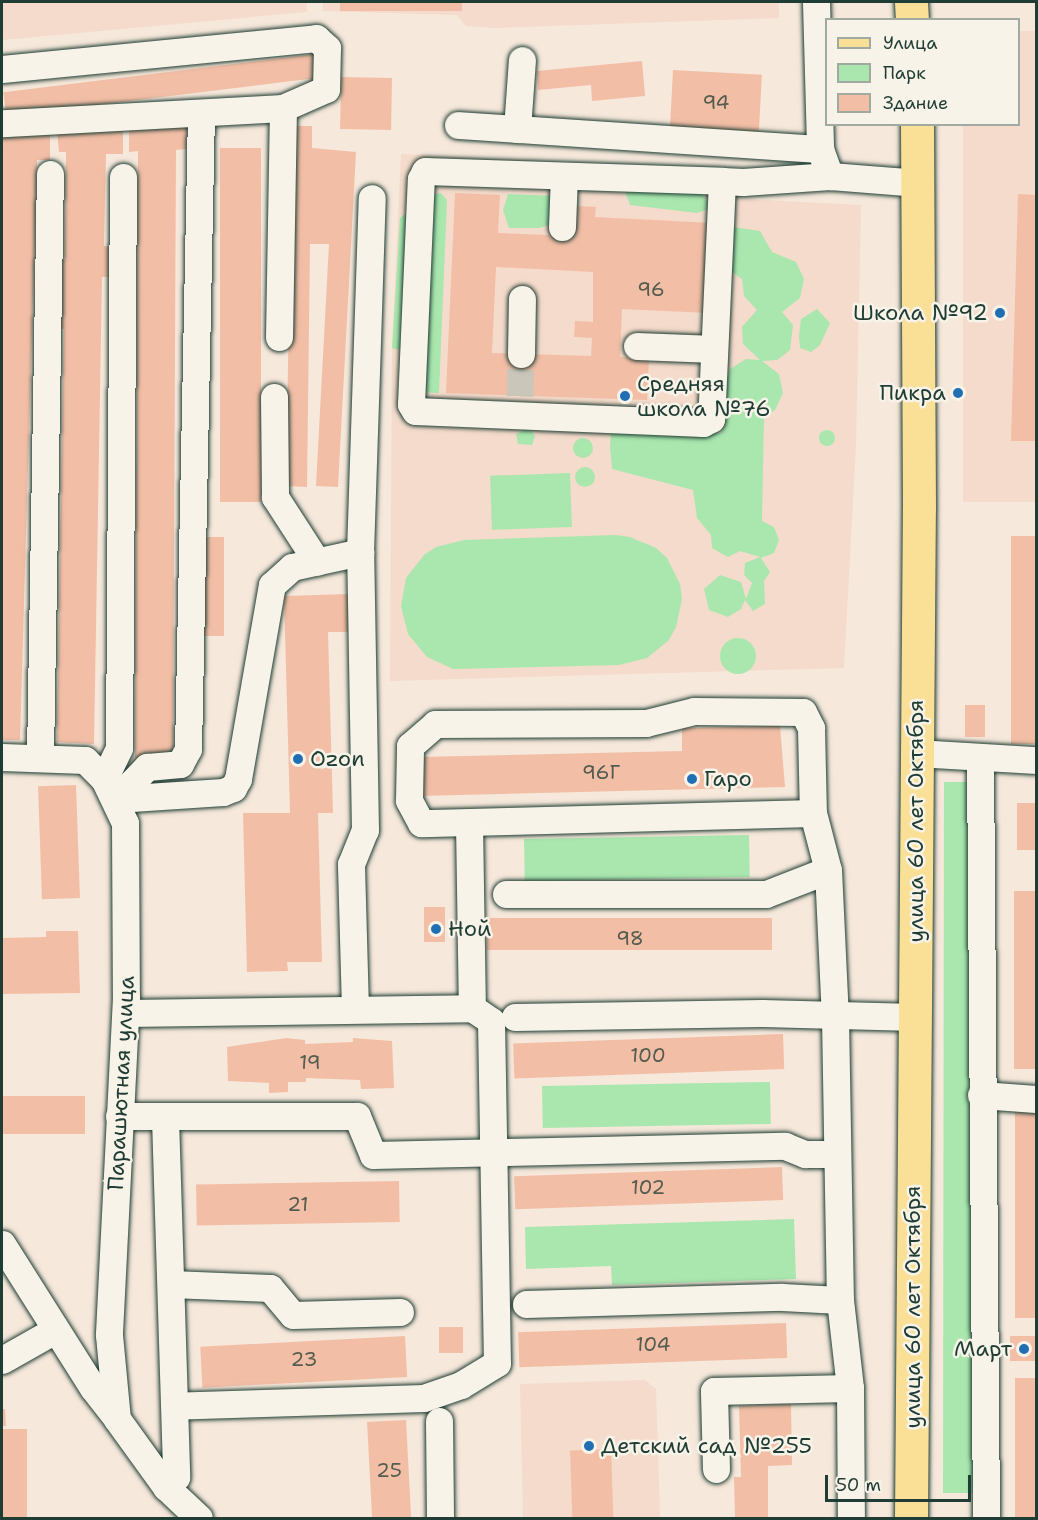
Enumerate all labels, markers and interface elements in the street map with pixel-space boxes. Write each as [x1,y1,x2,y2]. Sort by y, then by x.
legend [825,18,1020,126]
text: Улица [883,31,937,55]
text: Парк [883,61,926,85]
house number: 94 [702,90,730,114]
text: Здание [883,91,948,115]
house number: 96 [637,277,665,301]
place label: Школа №92 [853,300,988,326]
marker: Школа №92 [993,306,1007,320]
place label: Средняя школа №76 [637,370,771,422]
place label: Пикра [879,380,946,406]
marker: Пикра [951,386,965,400]
marker: Средняя школа №76 [618,389,632,403]
street label: улица 60 лет Октября [903,700,929,942]
place label: Ozon [310,746,365,772]
marker: Ozon [291,752,305,766]
house number: 96Г [582,760,620,784]
place label: Гаро [704,766,752,792]
marker: Гаро [685,772,699,786]
place label: Ной [448,916,491,942]
marker: Ной [429,922,443,936]
house number: 98 [616,926,644,950]
street label: Парашютная улица [102,975,140,1191]
house number: 100 [630,1043,666,1067]
house number: 19 [299,1050,321,1074]
house number: 102 [631,1175,665,1199]
street label: улица 60 лет Октября [900,1186,926,1428]
house number: 21 [287,1192,309,1216]
house number: 104 [635,1332,671,1356]
place label: Март [954,1336,1012,1362]
marker: Март [1017,1342,1031,1356]
house number: 23 [291,1347,317,1371]
place label: Детский сад №255 [601,1433,812,1459]
marker: Детский сад №255 [582,1439,596,1453]
house number: 25 [376,1458,402,1482]
scale bar [828,1463,974,1501]
text: 50 m [836,1473,881,1497]

